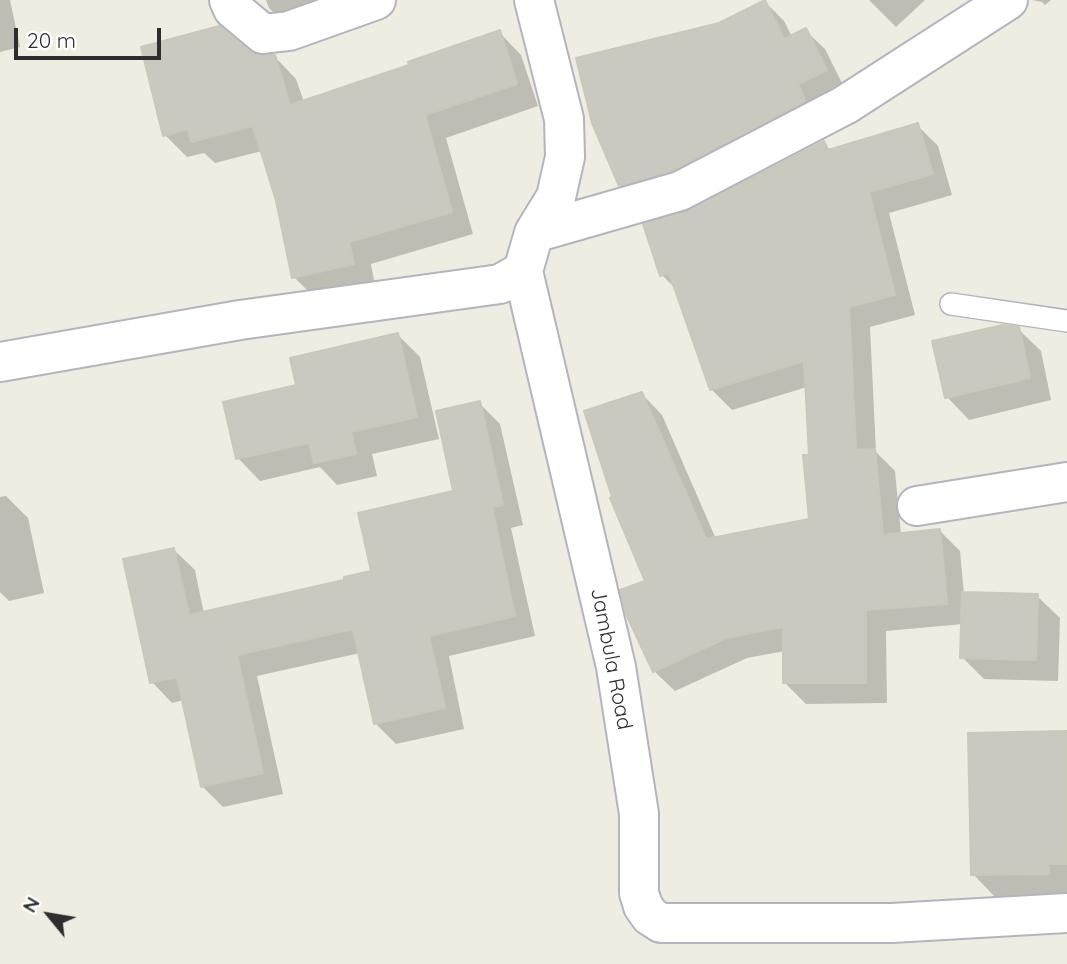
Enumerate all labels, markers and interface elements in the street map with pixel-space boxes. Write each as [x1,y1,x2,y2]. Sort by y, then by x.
scale bar [18,14,164,58]
text: 20 m [27,27,76,53]
street label: Jambula Road [585,586,637,732]
north arrow [14,880,84,950]
text: N [17,892,45,917]

